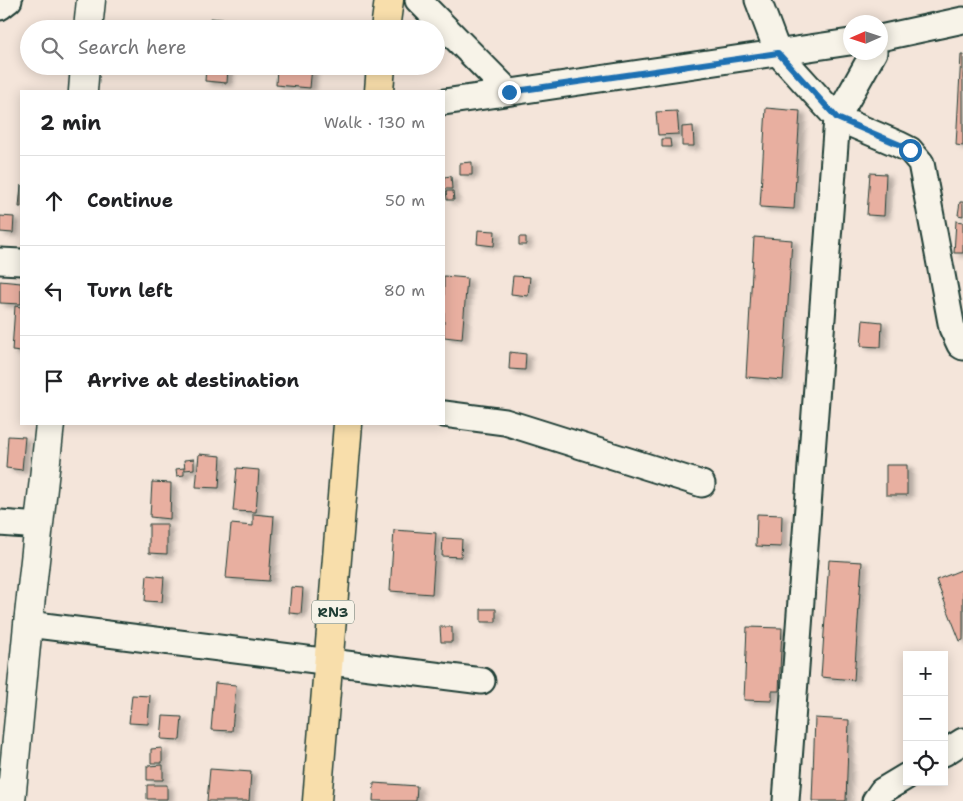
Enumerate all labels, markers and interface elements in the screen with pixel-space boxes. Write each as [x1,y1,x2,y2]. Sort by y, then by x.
north arrow [843,15,888,60]
search box [20,20,445,75]
icon: search [38,34,66,62]
text: Search here [78,35,187,60]
route end [498,81,521,104]
text: 2 min [40,109,101,137]
text: Walk · 130 m [324,112,425,133]
route start [899,139,922,162]
icon: ahead [40,187,68,215]
text: Continue [87,188,173,213]
text: 50 m [385,190,425,211]
icon: left [40,277,68,305]
text: Turn left [87,278,173,303]
text: 80 m [384,280,425,301]
icon: arrive [40,367,68,395]
text: Arrive at destination [87,368,299,393]
road number: RN3 [312,600,354,624]
map controls [903,651,948,786]
button: + [903,651,948,696]
button: − [903,696,948,741]
button: locate [903,741,948,786]

